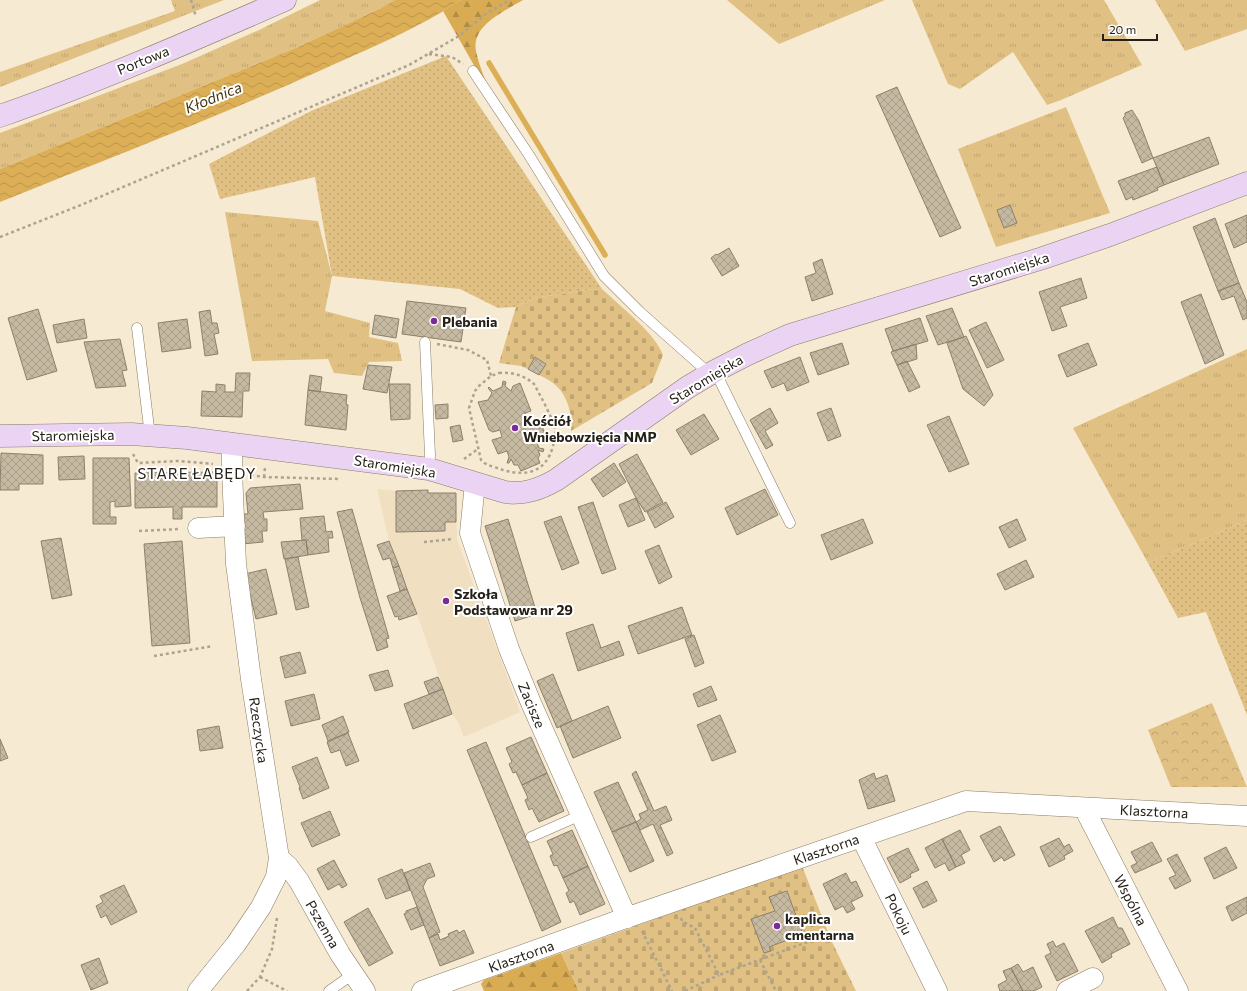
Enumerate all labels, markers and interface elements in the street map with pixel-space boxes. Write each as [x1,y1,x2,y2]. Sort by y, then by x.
scale bar [1103,16,1157,42]
text: 20 m [1109,22,1136,36]
street label: Portowa [114,42,172,78]
water label: Kłodnica [182,77,244,117]
street label: Staromiejska [967,248,1051,290]
place label: Plebania [442,313,497,330]
marker: Plebania [429,316,439,326]
street label: Staromiejska [666,350,746,408]
place label: Kościół Wniebowzięcia NMP [523,412,657,445]
marker: Kościół Wniebowzięcia NMP [510,423,520,433]
street label: Staromiejska [31,426,115,444]
street label: Staromiejska [353,451,437,481]
district label: STARE ŁABĘDY [138,464,256,482]
place label: Szkoła Podstawowa nr 29 [454,585,573,618]
marker: Szkoła Podstawowa nr 29 [441,596,451,606]
street label: Zacisze [515,680,549,730]
street label: Rzeczycka [246,696,272,764]
street label: Klasztorna [1119,801,1189,821]
street label: Klasztorna [791,830,861,868]
street label: Wspólna [1111,872,1151,928]
street label: Pokoju [882,891,916,937]
street label: Pszenna [302,897,344,951]
place label: kaplica cmentarna [785,910,854,943]
marker: kaplica cmentarna [772,921,782,931]
street label: Klasztorna [486,936,556,976]

